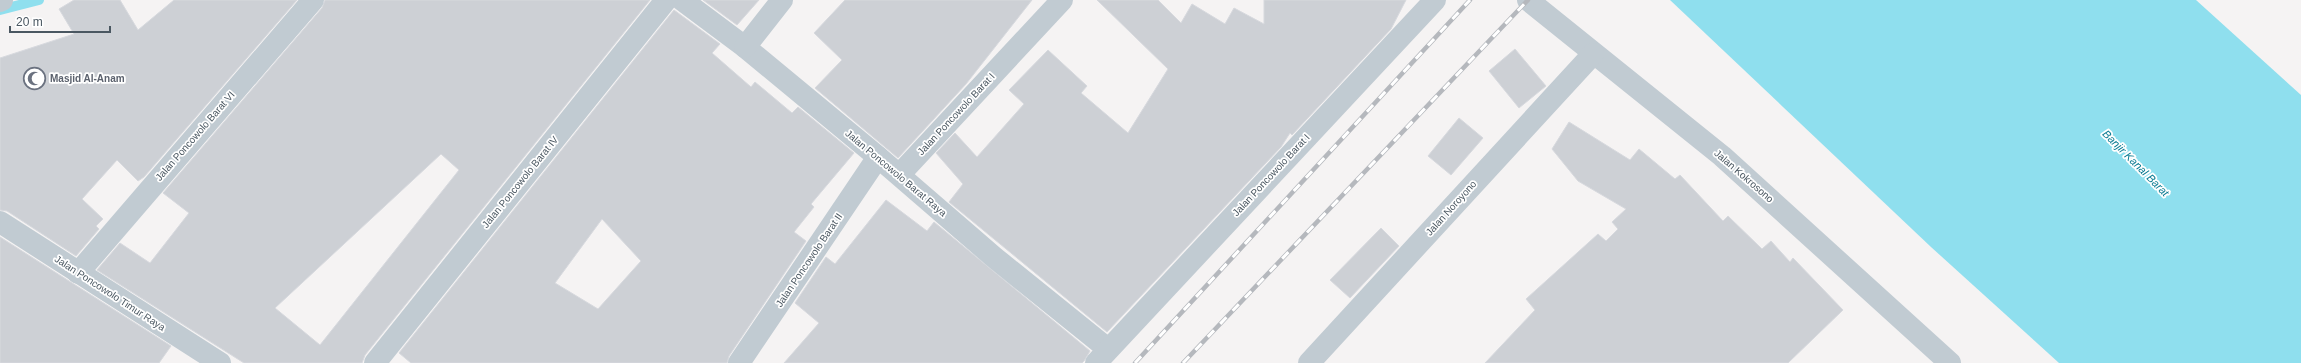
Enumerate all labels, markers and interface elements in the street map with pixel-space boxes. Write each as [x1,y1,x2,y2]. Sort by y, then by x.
scale bar [10,8,110,34]
text: 20 m [16,15,43,29]
mosque icon: Masjid Al-Anam [21,65,47,91]
street label: Jalan Poncowolo Barat I [915,71,997,157]
place label: Masjid Al-Anam [50,73,125,84]
street label: Jalan Poncowolo Barat VI [153,89,237,183]
water label: Banjir Kanal Barat [2100,127,2172,199]
street label: Jalan Poncowolo Barat Raya [843,128,949,219]
street label: Jalan Poncowolo Barat I [1230,132,1312,218]
street label: Jalan Poncowolo Barat IV [480,134,561,230]
street label: Jalan Kokrosono [1712,147,1776,205]
street label: Jalan Noroyono [1423,178,1479,238]
street label: Jalan Poncowolo Barat II [774,211,844,309]
street label: Jalan Poncowolo Timur Raya [53,253,168,333]

